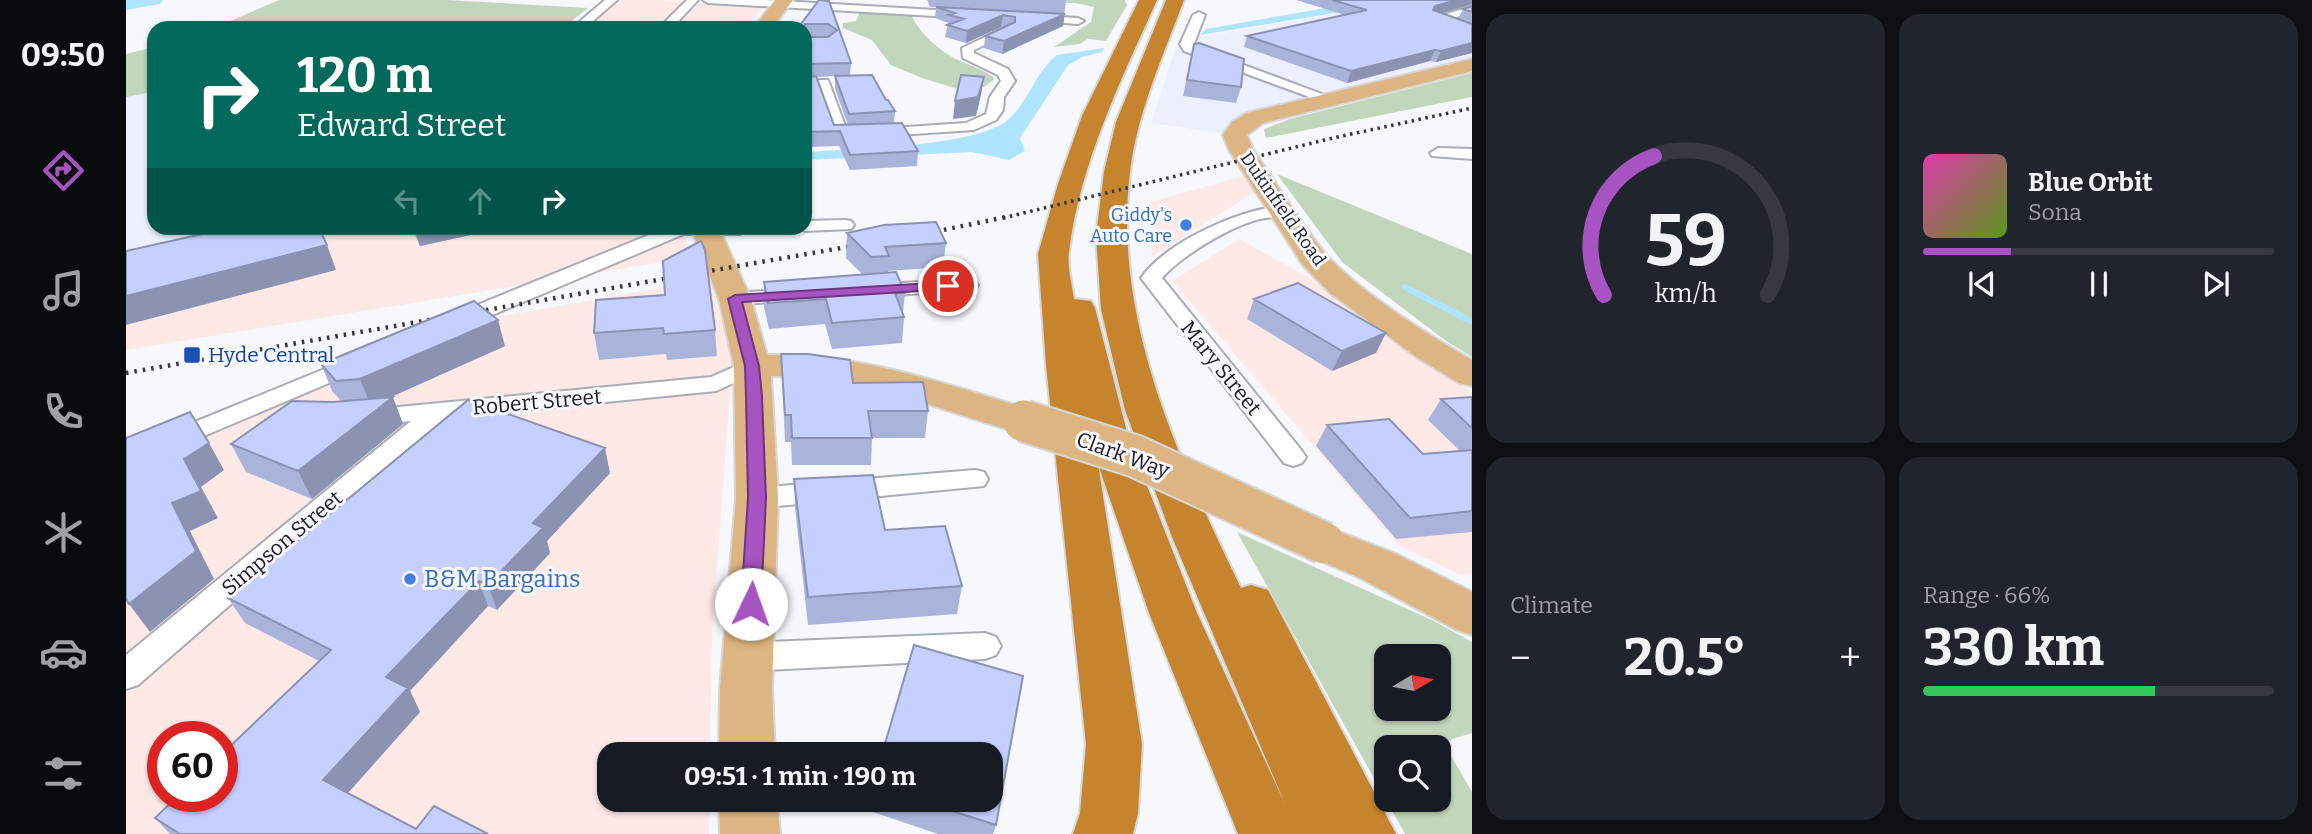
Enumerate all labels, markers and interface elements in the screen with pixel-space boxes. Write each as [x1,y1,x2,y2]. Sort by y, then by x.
text: 09:50 [21,36,105,74]
text: 120 m [297,46,432,105]
icon: right [182,49,273,140]
text: Edward Street [297,106,506,144]
icon: directions [39,146,88,195]
street label: Dukinfield Road [1236,148,1331,270]
text: Blue Orbit [2028,167,2152,198]
icon: left [388,182,426,220]
icon: ahead [461,182,499,220]
icon: right [534,182,572,220]
text: 59 [1644,197,1727,284]
text: Sona [2028,198,2082,226]
place label: Giddy's Auto Care [1090,204,1172,247]
marker: Giddy's Auto Care [1178,217,1194,233]
pin [918,256,978,316]
icon: previous [1963,265,2001,303]
icon: pause [2080,265,2118,303]
icon: next [2197,265,2235,303]
icon: music [39,266,88,315]
icon: arrive [929,267,967,305]
text: km/h [1655,279,1717,309]
street label: Mary Street [1175,316,1267,421]
place label: Hyde Central [208,342,334,368]
marker: Hyde Central [182,345,202,365]
street label: Robert Street [471,383,603,421]
icon: phone [39,387,88,436]
street label: Clark Way [1073,426,1174,484]
street label: Simpson Street [216,485,348,601]
icon: climate [39,508,88,557]
place label: B&M Bargains [424,565,580,593]
position arrow [714,567,788,641]
marker: B&M Bargains [402,571,418,587]
text: Range · 66% [1923,581,2051,609]
text: Climate [1510,591,1593,619]
text: 330 km [1923,616,2104,679]
text: 20.5° [1624,626,1747,689]
icon: car [39,628,88,677]
text: − [1510,635,1531,681]
text: + [1839,635,1861,681]
north arrow [1374,644,1451,721]
map controls [1374,644,1451,812]
speed limit sign: 60 [147,721,238,812]
button: search [1374,735,1451,812]
icon: filters [39,749,88,798]
text: 09:51 · 1 min · 190 m [684,761,916,792]

